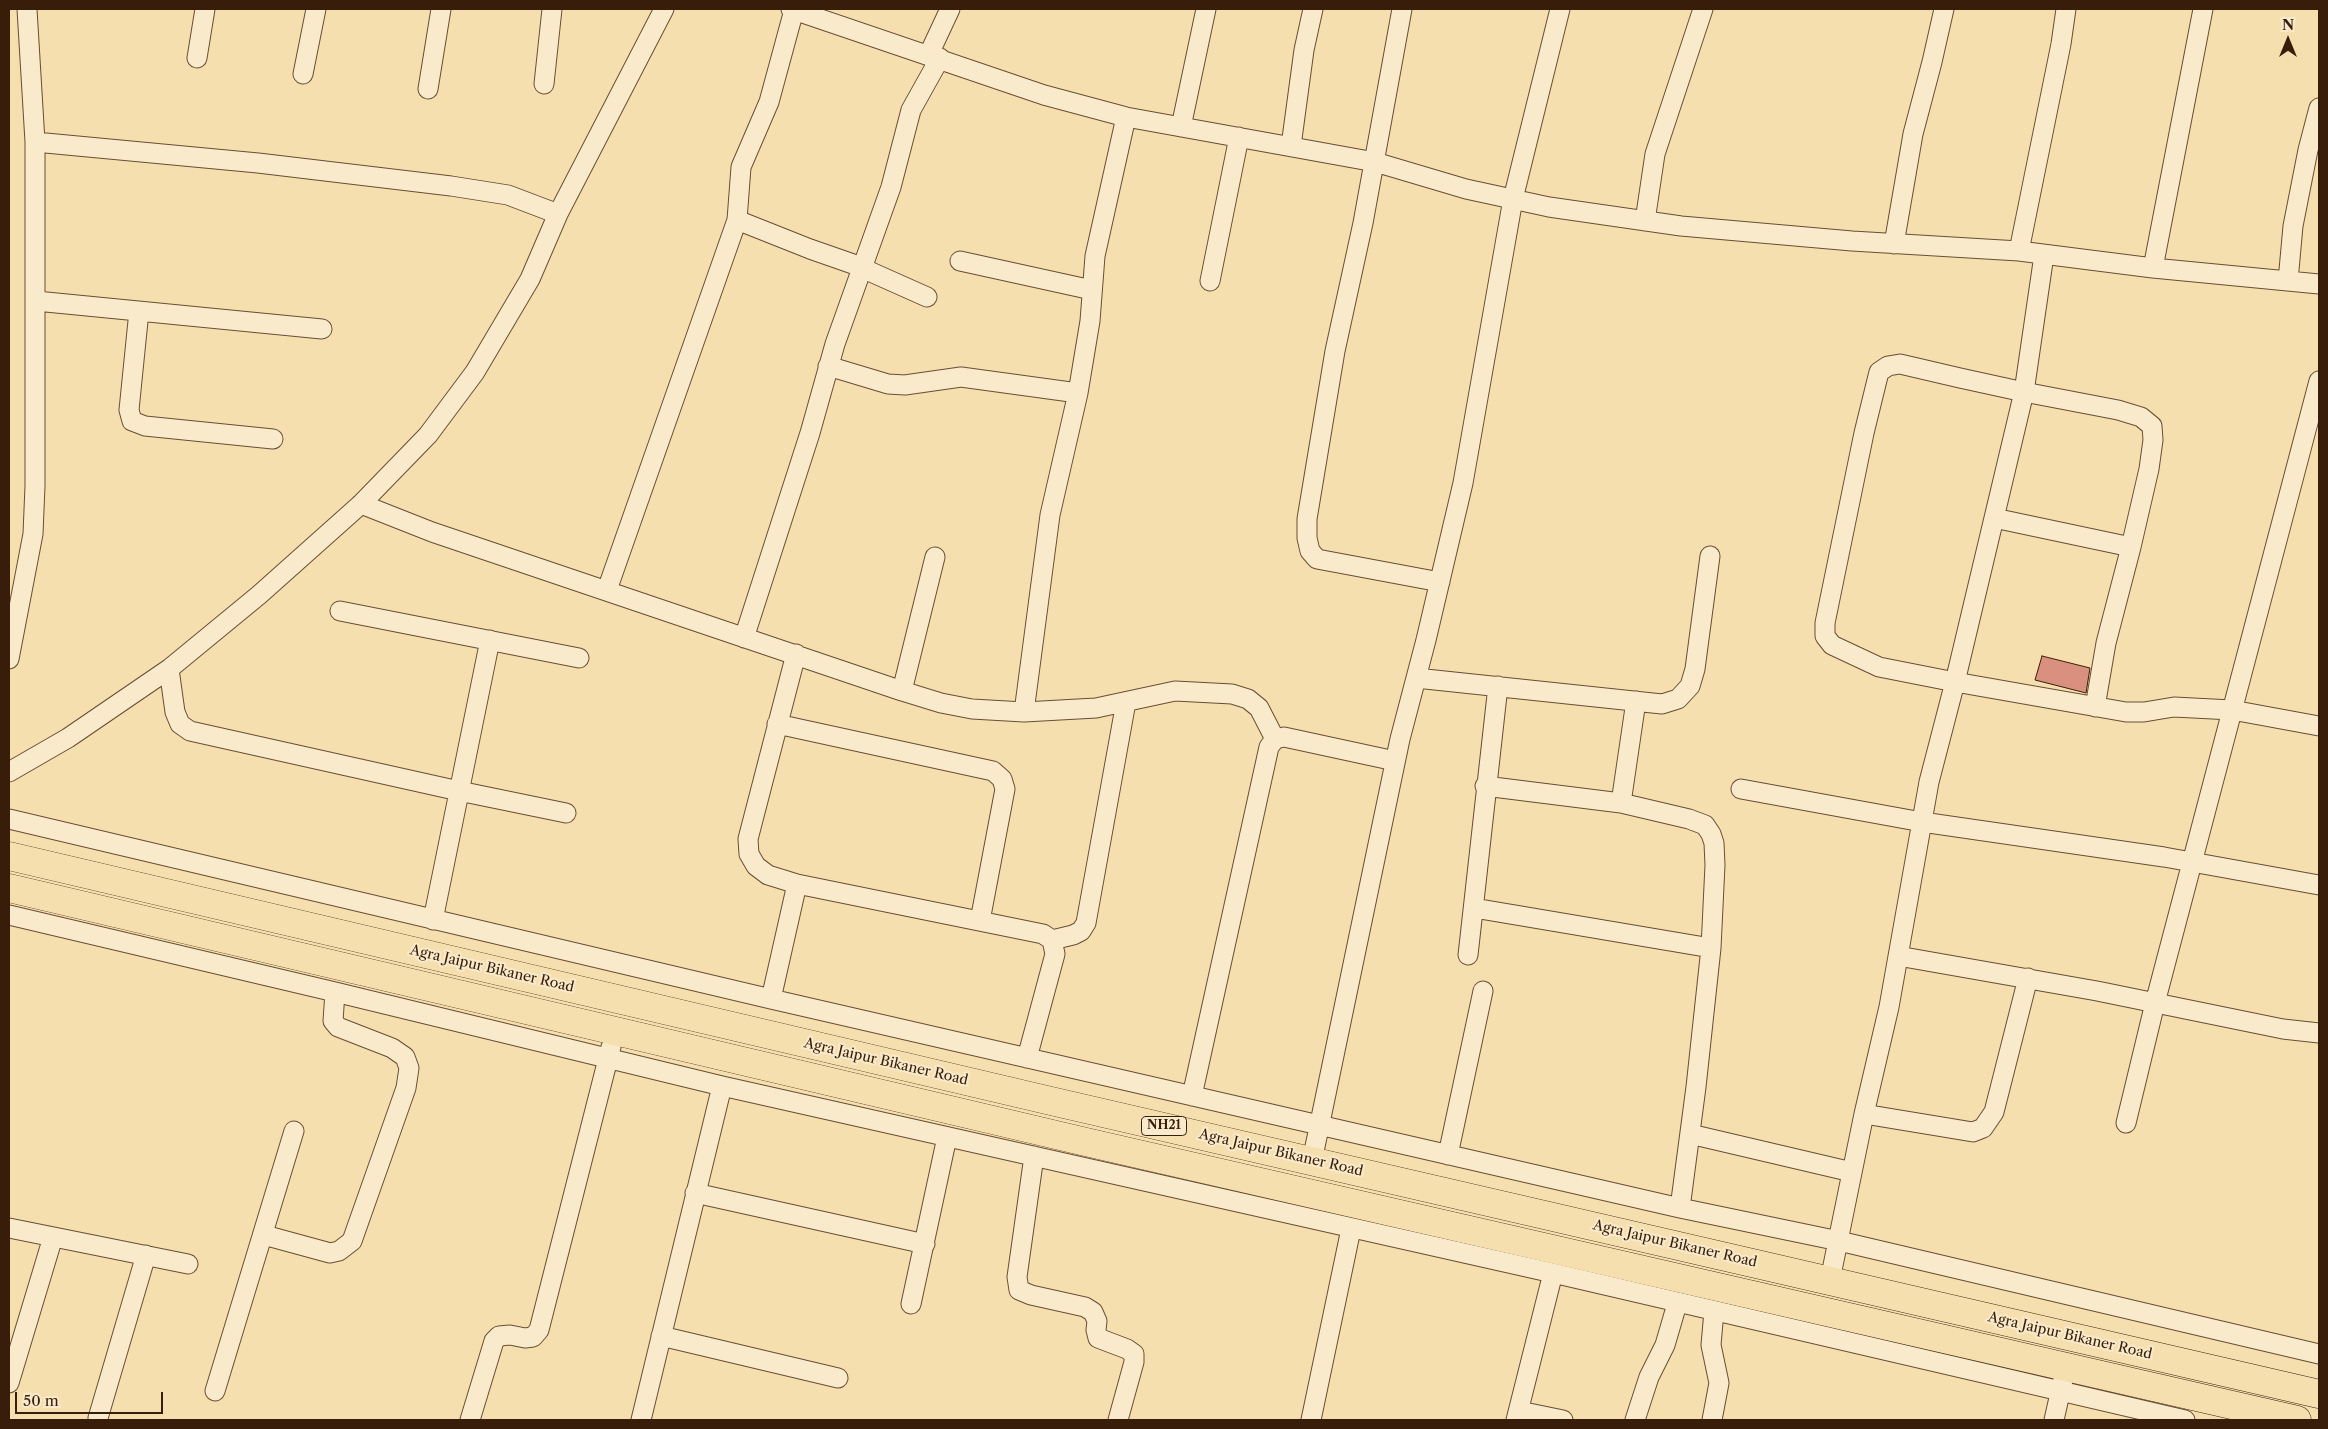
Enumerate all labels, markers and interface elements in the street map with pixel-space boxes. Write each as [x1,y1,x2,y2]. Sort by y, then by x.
north arrow [2263,15,2313,65]
text: N [2282,16,2294,34]
street label: Agra Jaipur Bikaner Road [408,942,576,996]
street label: Agra Jaipur Bikaner Road [802,1035,970,1089]
road number: NH21 [1142,1116,1186,1136]
street label: Agra Jaipur Bikaner Road [1197,1126,1365,1180]
street label: Agra Jaipur Bikaner Road [1591,1217,1759,1271]
street label: Agra Jaipur Bikaner Road [1986,1309,2154,1363]
scale bar [18,1382,165,1414]
text: 50 m [23,1391,59,1410]

